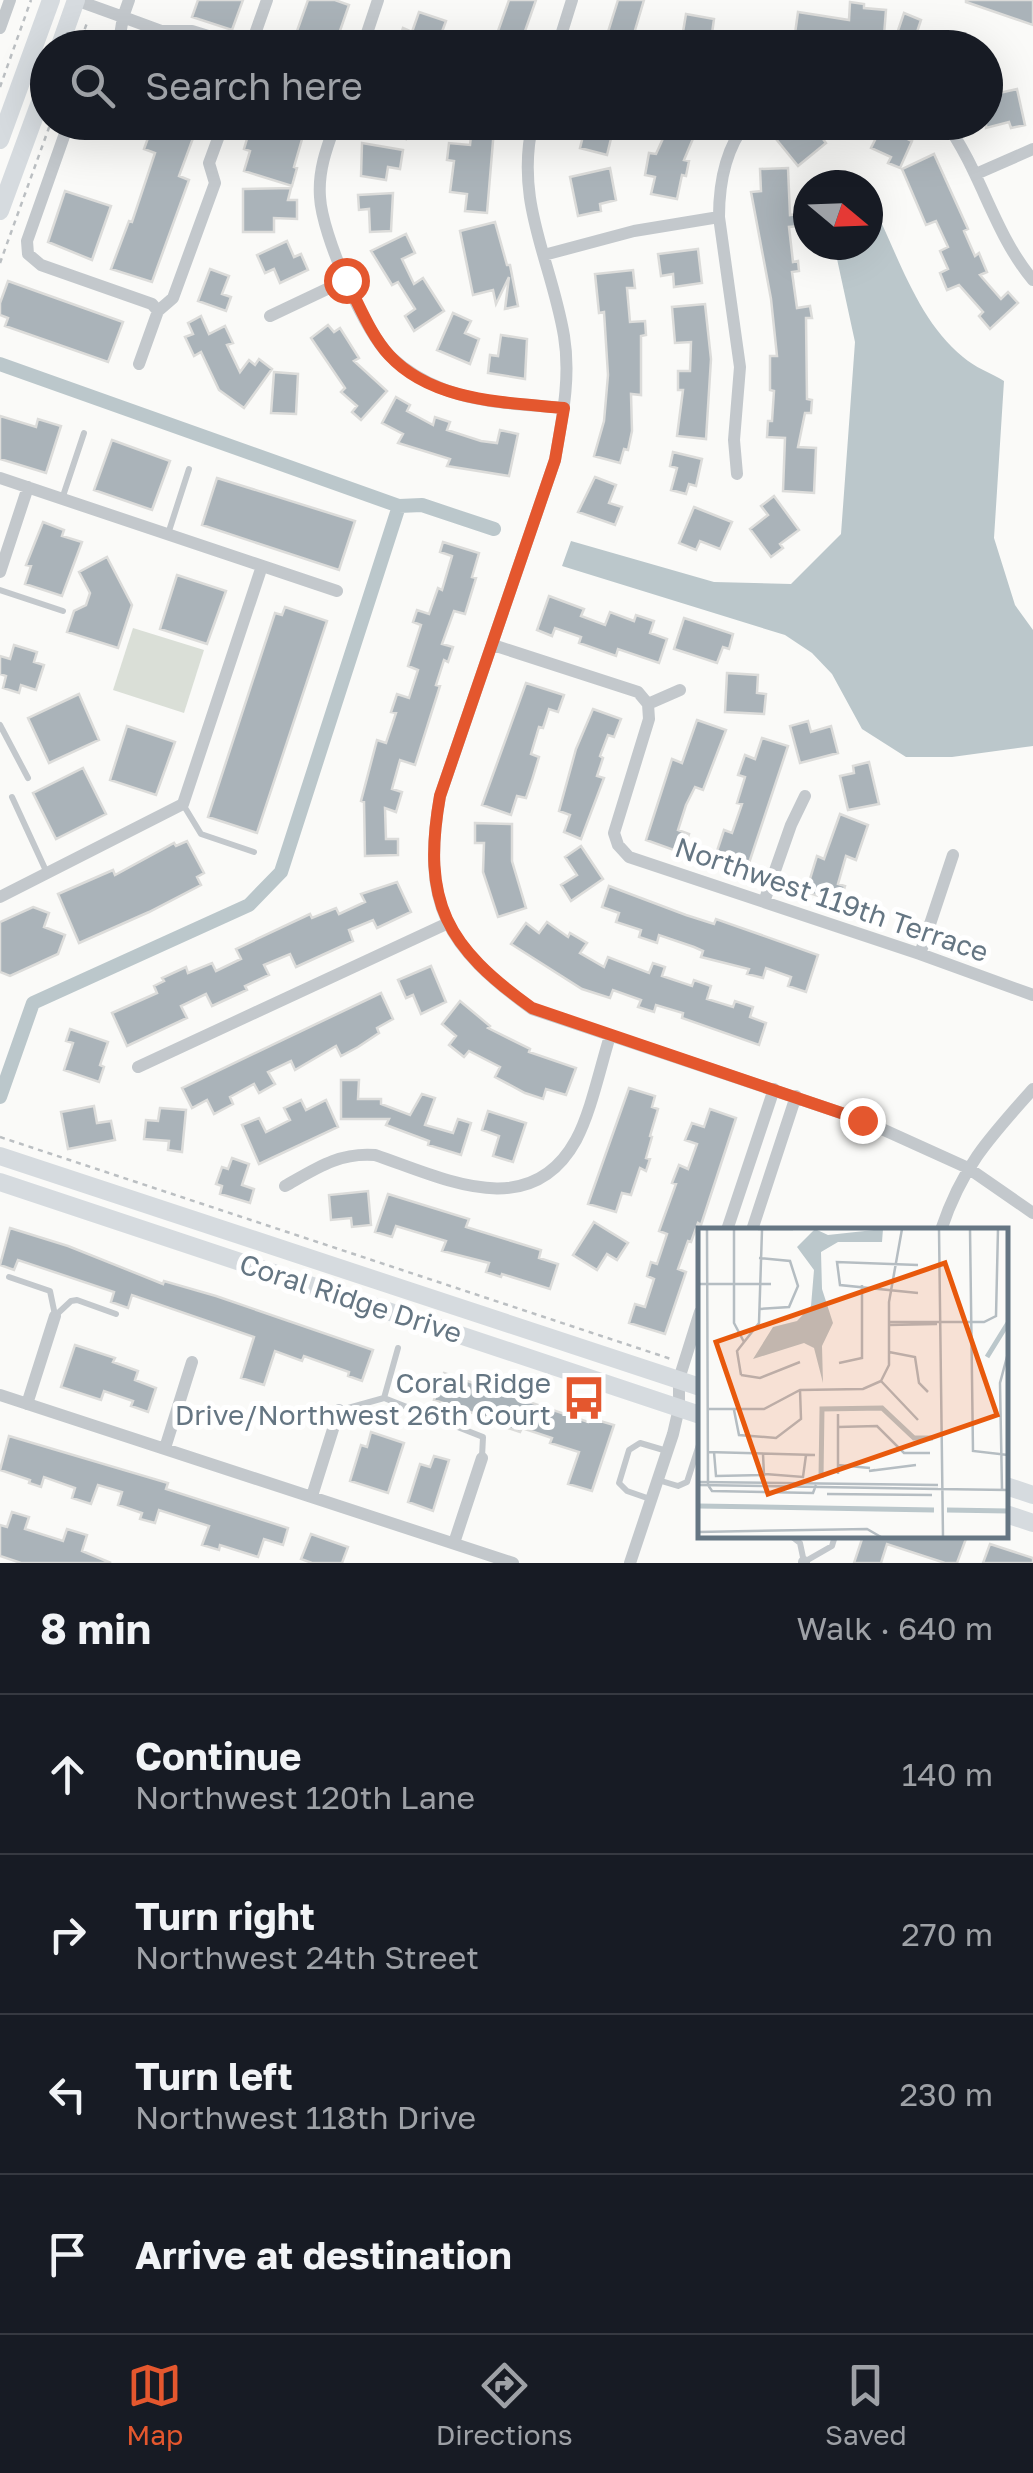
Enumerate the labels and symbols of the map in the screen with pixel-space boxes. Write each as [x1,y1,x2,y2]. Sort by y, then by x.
north arrow [793,170,883,260]
route start [324,258,370,304]
street label: Northwest 119th Terrace [671,830,993,968]
route end [840,1098,886,1144]
inset map [698,1228,1008,1538]
street label: Coral Ridge Drive [236,1246,466,1350]
place label: Coral Ridge Drive/Northwest 26th Court [175,1366,551,1431]
bus stop icon: Coral Ridge Drive/Northwest 26th Court [560,1374,608,1422]

